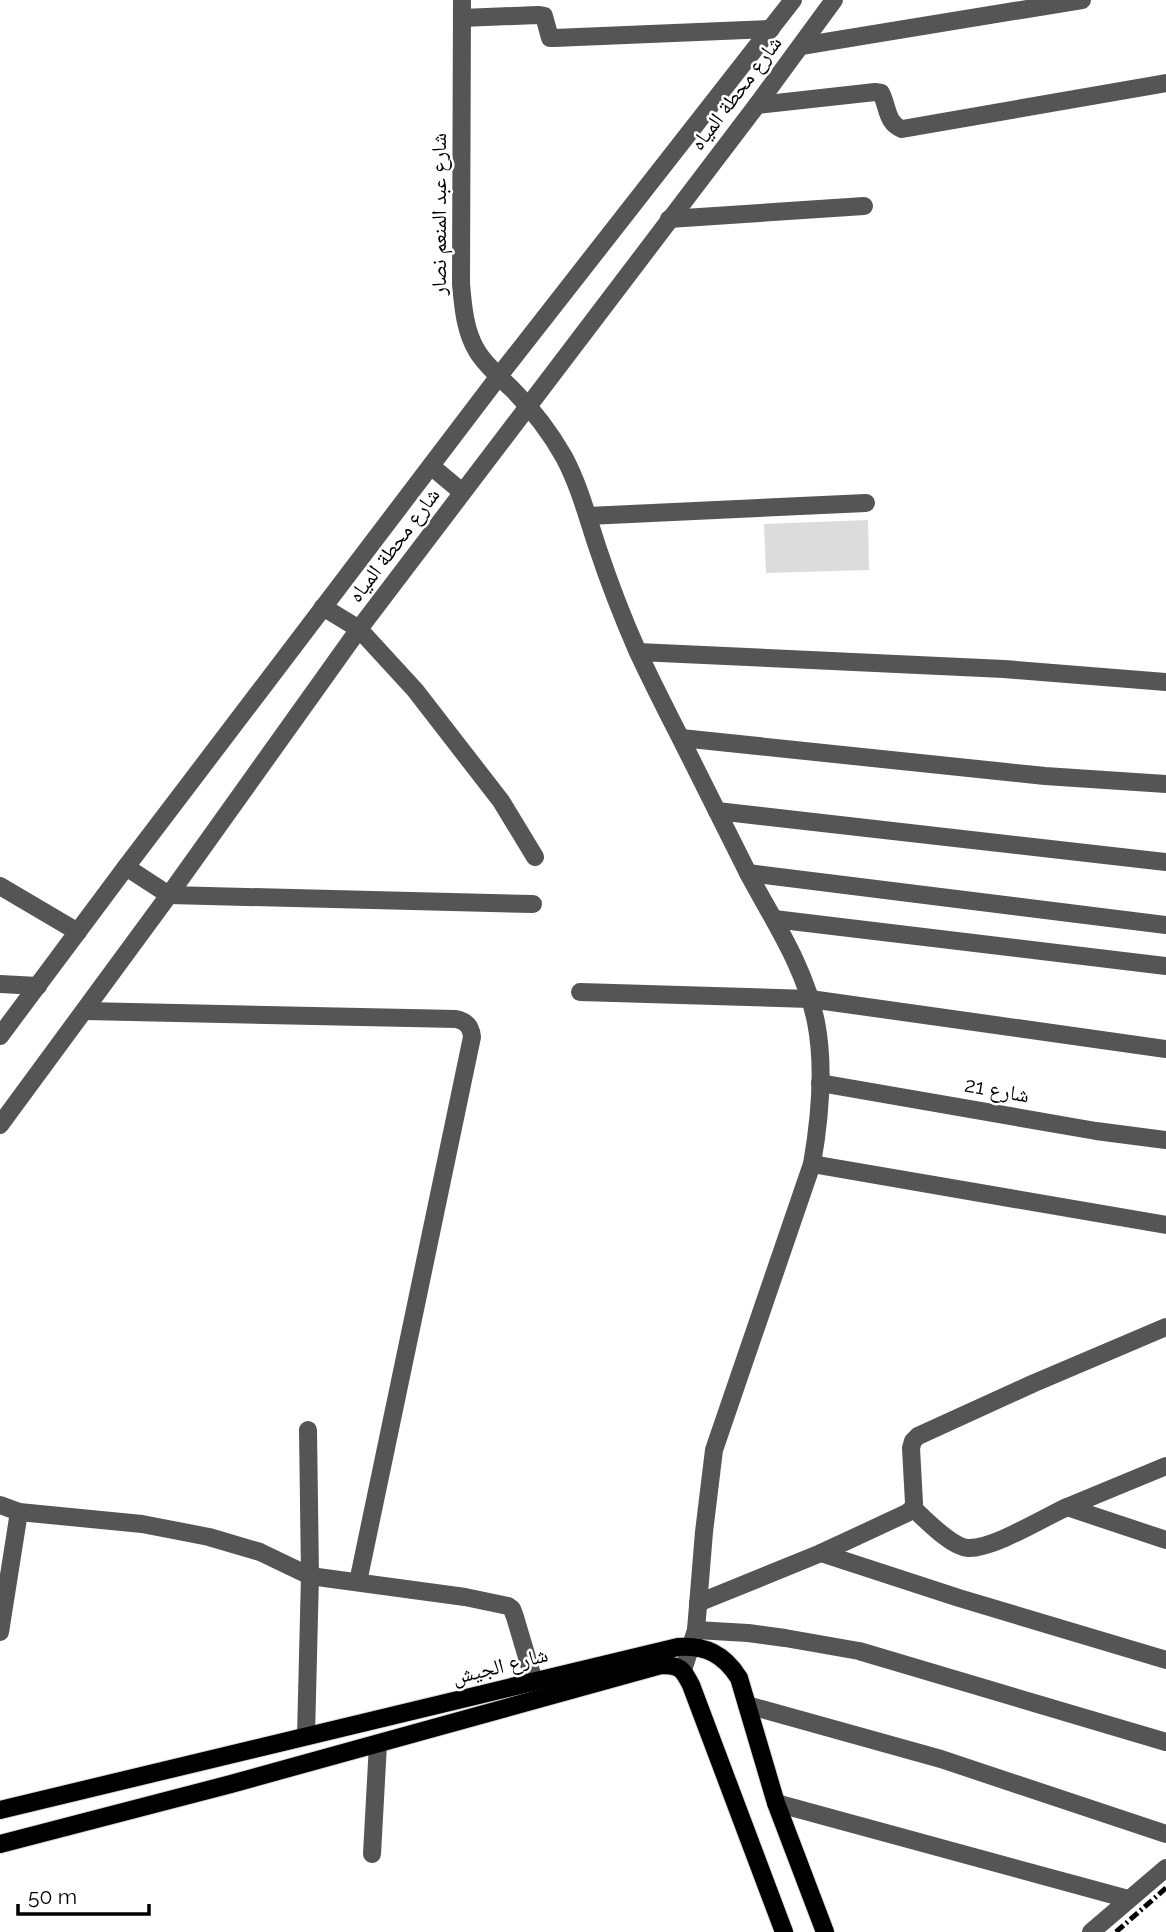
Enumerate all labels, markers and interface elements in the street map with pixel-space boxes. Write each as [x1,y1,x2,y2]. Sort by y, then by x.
street label: شارع محطة المياه [685,31,787,155]
street label: شارع عبد المنعم نصار [426,133,453,296]
street label: شارع محطة المياه [343,483,445,607]
street label: شارع 21 [963,1072,1031,1108]
street label: شارع الجيش [449,1642,551,1690]
scale bar [18,1872,149,1916]
text: 50 m [28,1884,77,1909]

